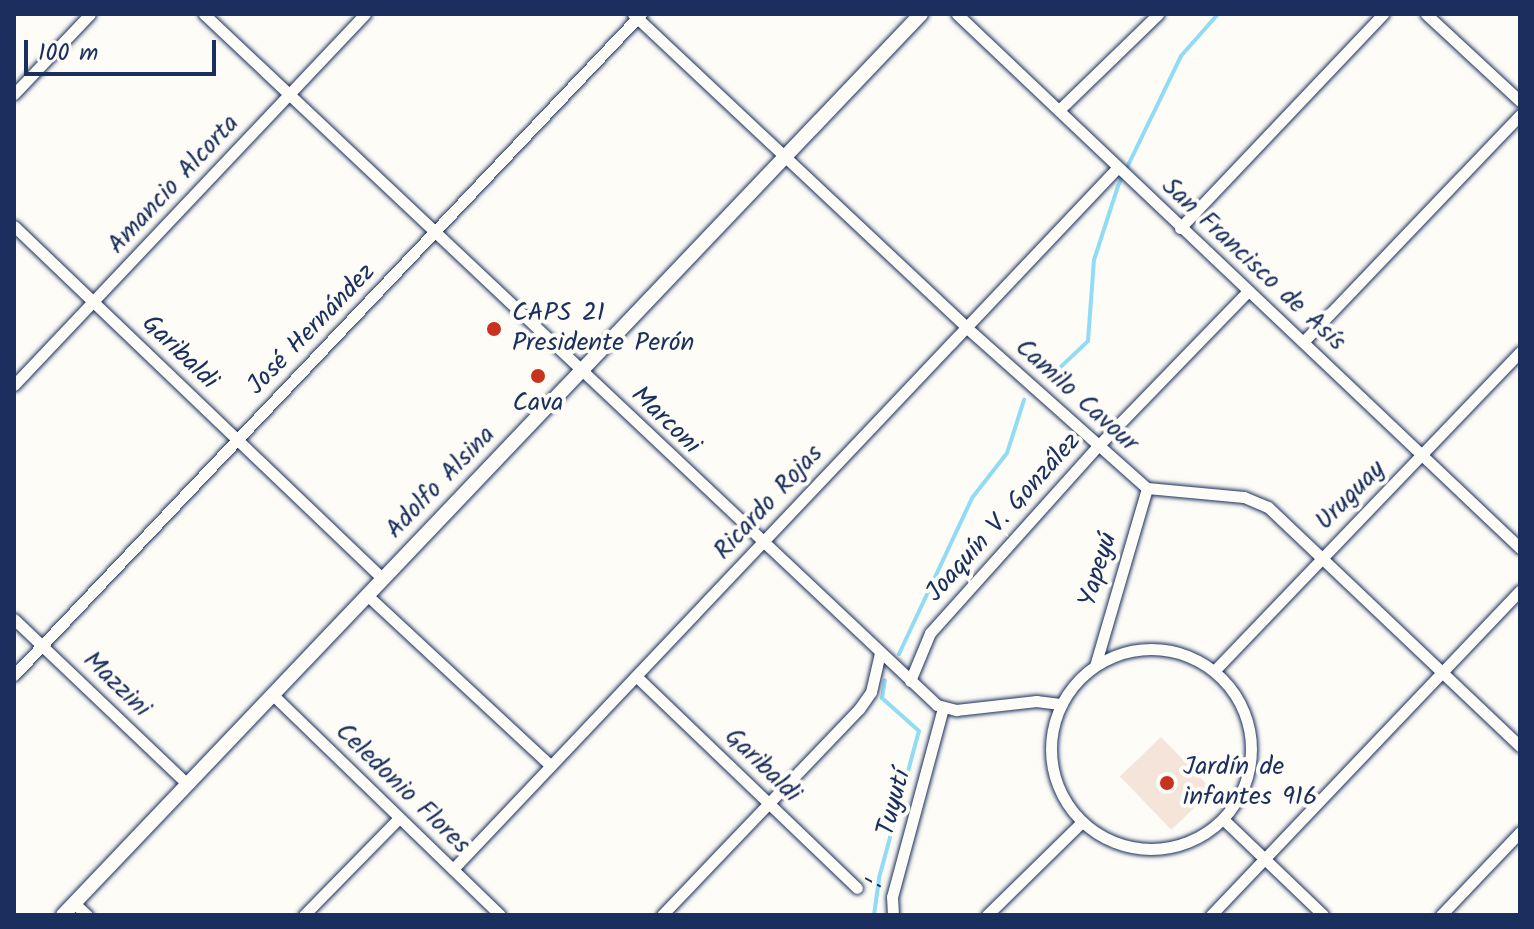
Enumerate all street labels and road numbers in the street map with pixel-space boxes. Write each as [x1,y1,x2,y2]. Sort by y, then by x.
street label: Amancio Alcorta [102,109,246,261]
street label: San Francisco de Asís [1154,172,1352,358]
street label: José Hernández [242,258,382,402]
street label: Garibaldi [134,309,224,397]
street label: Camilo Cavour [1008,333,1144,459]
street label: Marconi [624,380,706,462]
street label: Adolfo Alsina [380,420,502,546]
street label: Joaquín V. González [920,427,1088,609]
street label: Ricardo Rojas [708,439,830,567]
street label: Uruguay [1310,455,1392,537]
street label: Yapeyú [1073,529,1125,611]
street label: Mazzini [76,645,156,725]
street label: Celedonio Flores [328,717,476,861]
street label: Garibaldi [717,722,807,810]
street label: Tuyutí [871,766,919,840]

